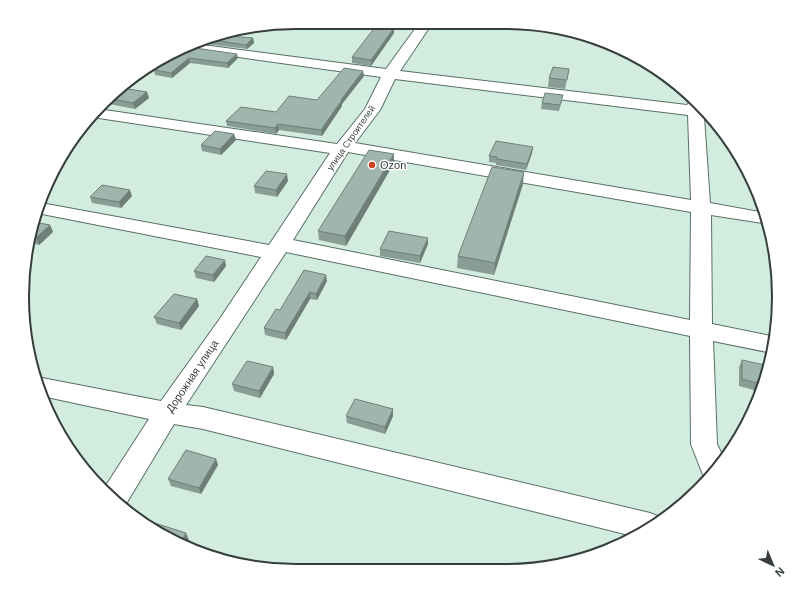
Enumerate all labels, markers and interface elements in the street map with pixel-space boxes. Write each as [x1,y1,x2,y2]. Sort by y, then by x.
street label: улица Строителей [325,104,377,172]
place label: Ozon [380,159,406,171]
marker: Ozon [367,160,377,170]
street label: Дорожная улица [163,337,221,414]
north arrow [753,545,793,585]
text: N [773,565,787,579]

